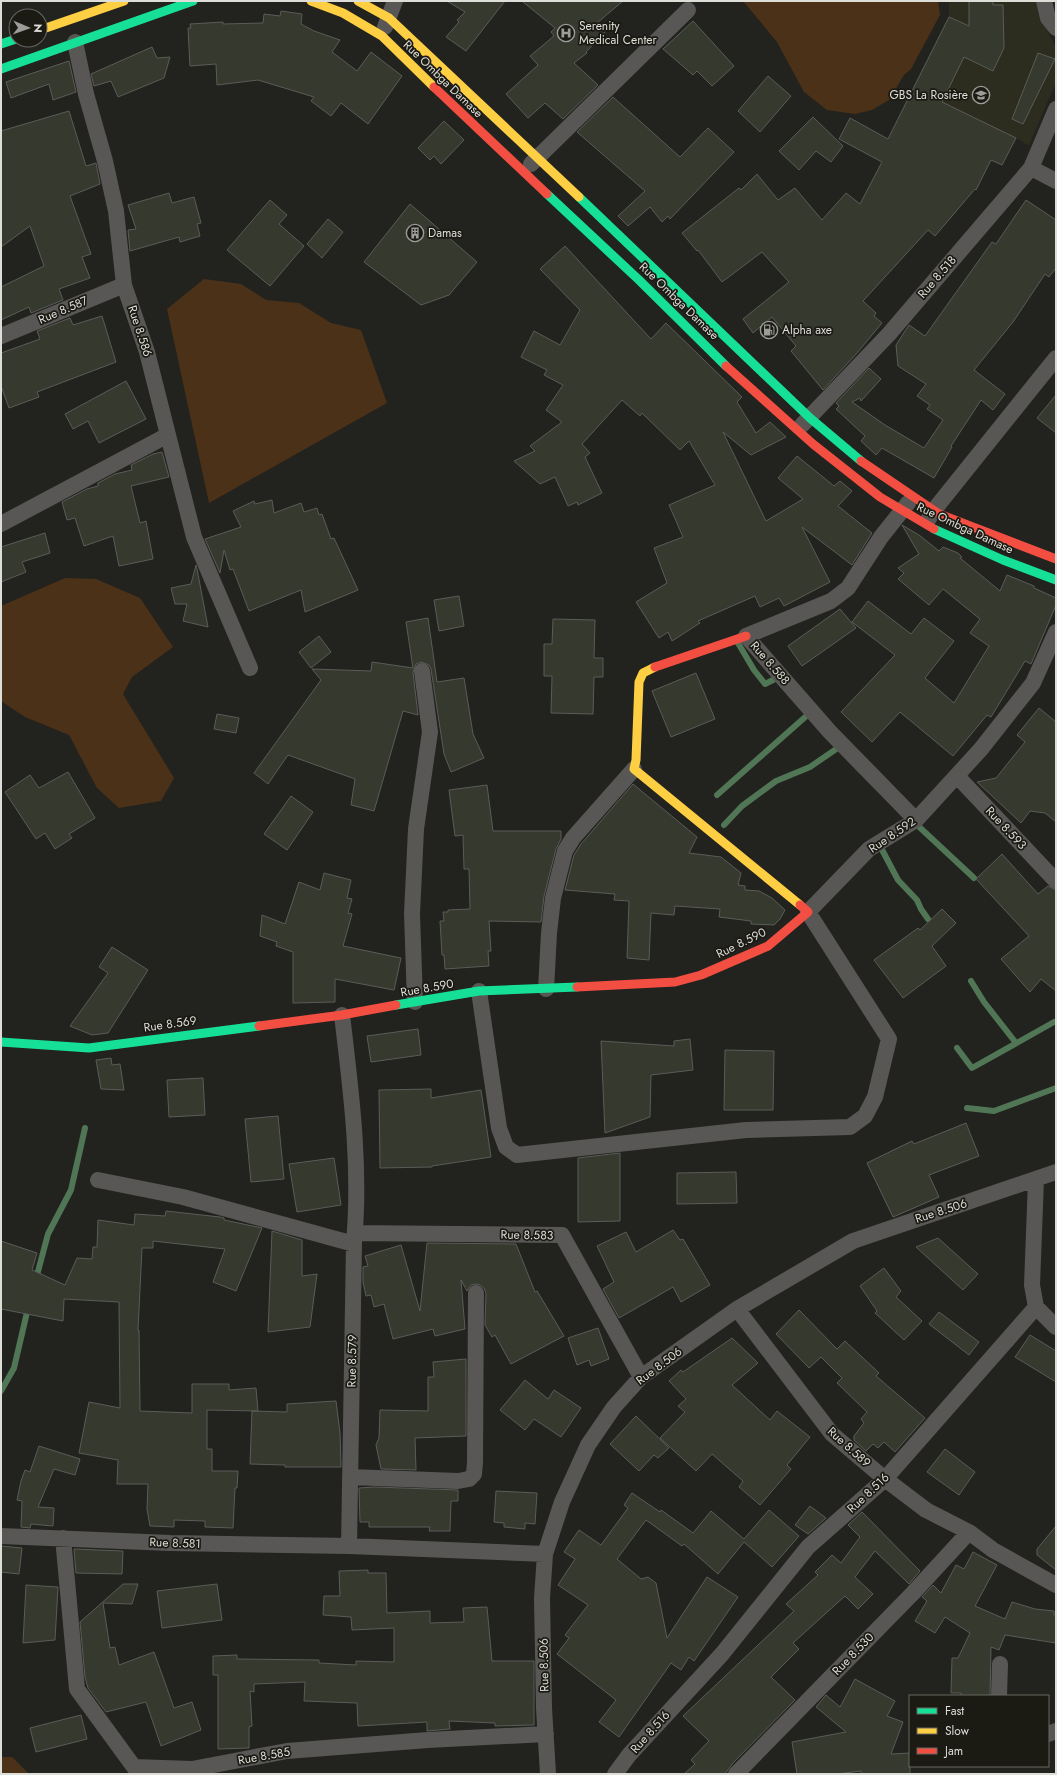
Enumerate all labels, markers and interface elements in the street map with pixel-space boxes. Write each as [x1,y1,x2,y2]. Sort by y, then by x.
north arrow [8,8,48,48]
place label: Serenity Medical Center [579,17,657,49]
hospital icon: Serenity Medical Center [556,23,576,43]
text: N [30,24,46,33]
street label: Rue Ombga Damase [399,36,487,122]
school or university icon: GBS La Rosière [971,85,991,105]
place label: GBS La Rosière [890,86,968,104]
building icon: Damas [405,223,425,243]
place label: Damas [428,224,462,242]
street label: Rue 8.518 [913,252,961,302]
street label: Rue Ombga Damase [635,258,723,344]
street label: Rue 8.587 [35,291,91,328]
street label: Rue 8.586 [123,303,157,359]
fuel station icon: Alpha axe [759,320,779,340]
place label: Alpha axe [782,321,832,339]
street label: Rue Ombga Damase [914,498,1016,558]
street label: Rue 8.588 [746,637,794,689]
street label: Rue 8.593 [981,802,1031,854]
street label: Rue 8.592 [865,813,919,857]
street label: Rue 8.590 [713,923,769,963]
street label: Rue 8.590 [399,974,455,1002]
street label: Rue 8.569 [142,1011,198,1037]
street label: Rue 8.506 [913,1194,969,1228]
street label: Rue 8.583 [501,1226,554,1244]
street label: Rue 8.579 [343,1334,361,1388]
street label: Rue 8.506 [632,1343,686,1389]
street label: Rue 8.589 [823,1423,875,1471]
street label: Rue 8.516 [843,1469,893,1517]
street label: Rue 8.581 [149,1533,201,1553]
street label: Rue 8.530 [828,1629,878,1679]
street label: Rue 8.506 [535,1638,553,1692]
legend [909,1695,1049,1767]
text: Fast [945,1702,964,1720]
street label: Rue 8.516 [626,1707,674,1757]
text: Slow [945,1722,970,1740]
text: Jam [943,1742,963,1760]
street label: Rue 8.585 [236,1743,292,1769]

